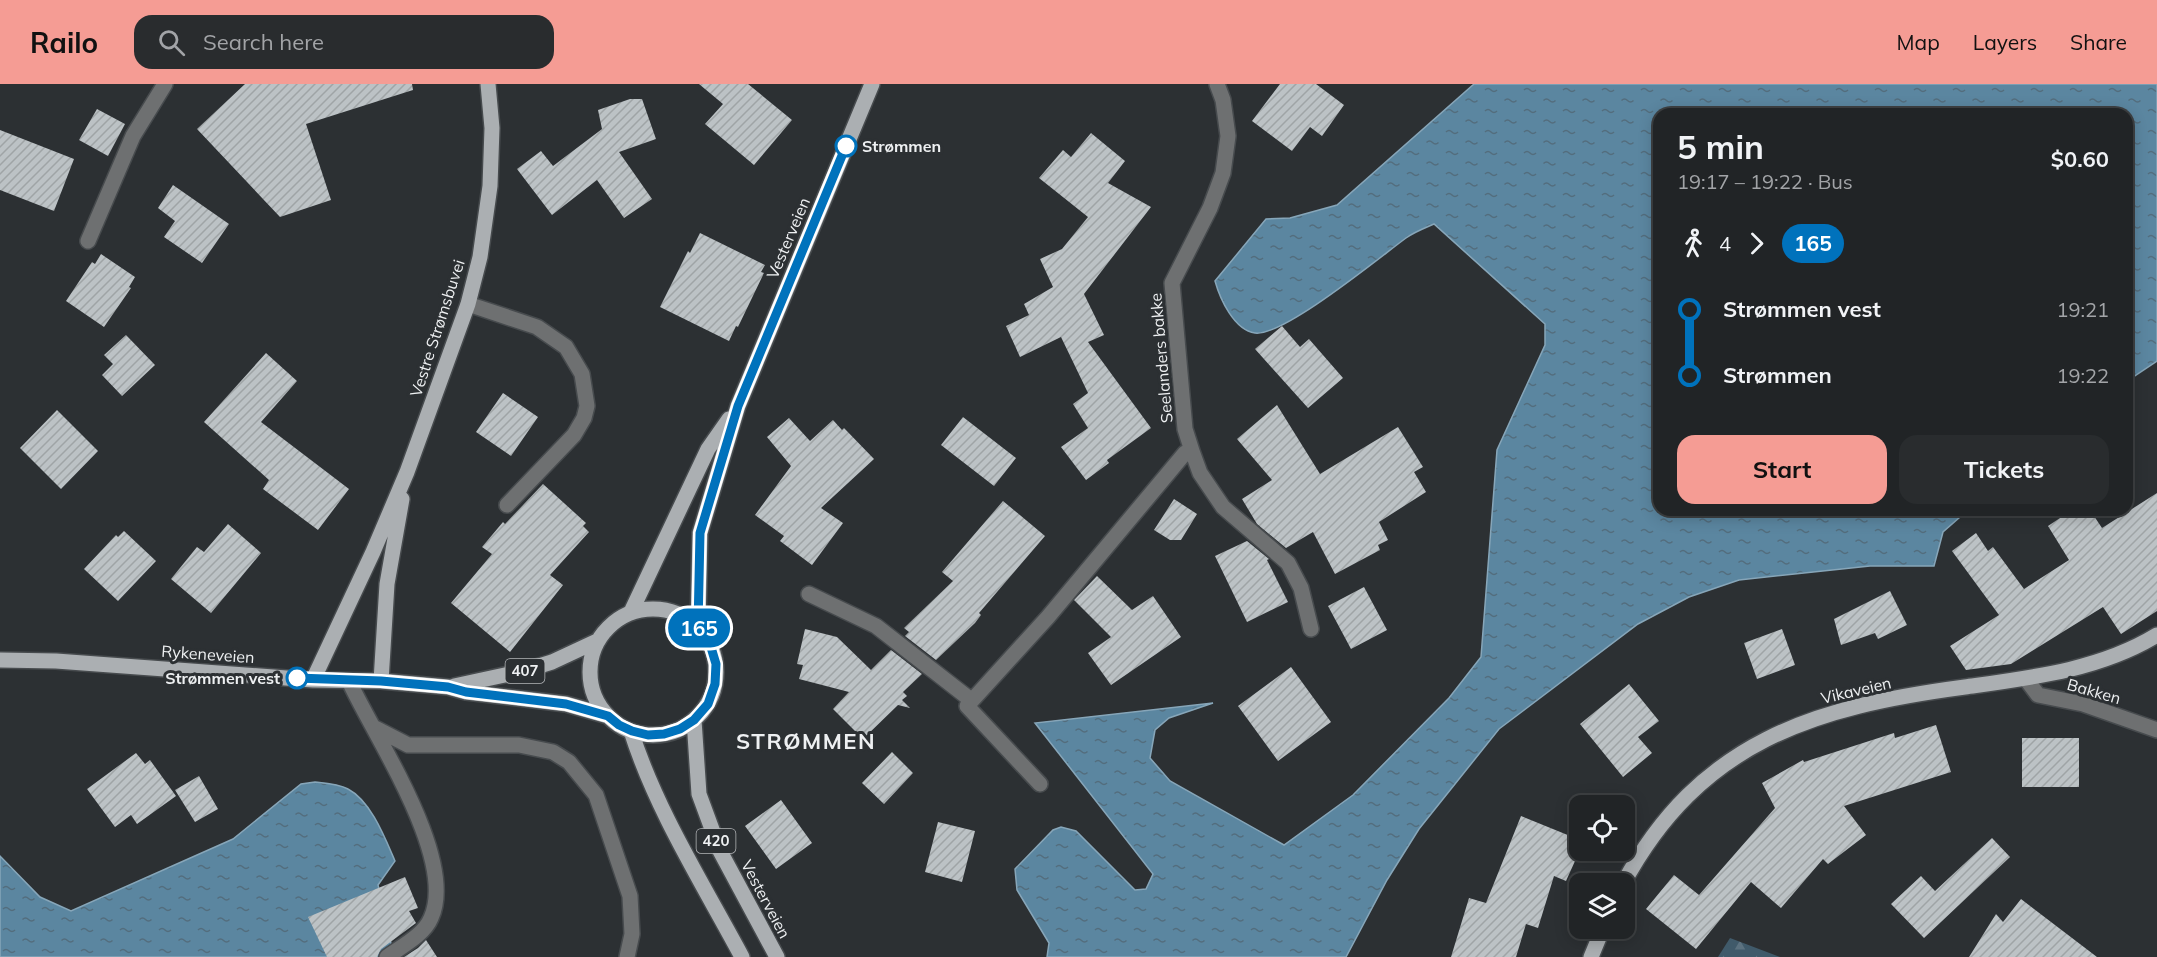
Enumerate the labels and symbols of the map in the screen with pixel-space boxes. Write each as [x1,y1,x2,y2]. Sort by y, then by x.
marker: Strømmen [835,135,857,157]
place label: Strømmen [862,136,941,156]
street label: Vesterveien [762,194,814,282]
street label: Vestre Strømsbuvei [405,257,469,399]
street label: Seelanders bakke [1145,292,1177,424]
line badge: 165 [664,608,734,648]
street label: Rykeneveien [161,641,255,667]
road number: 407 [506,659,544,683]
marker: Strømmen vest [286,667,308,689]
place label: Strømmen vest [165,668,280,688]
street label: Vikaveien [1819,672,1893,708]
street label: Bakken [2065,674,2123,708]
district label: STRØMMEN [736,727,876,755]
road number: 420 [696,829,736,853]
street label: Vesterveien [737,856,795,942]

